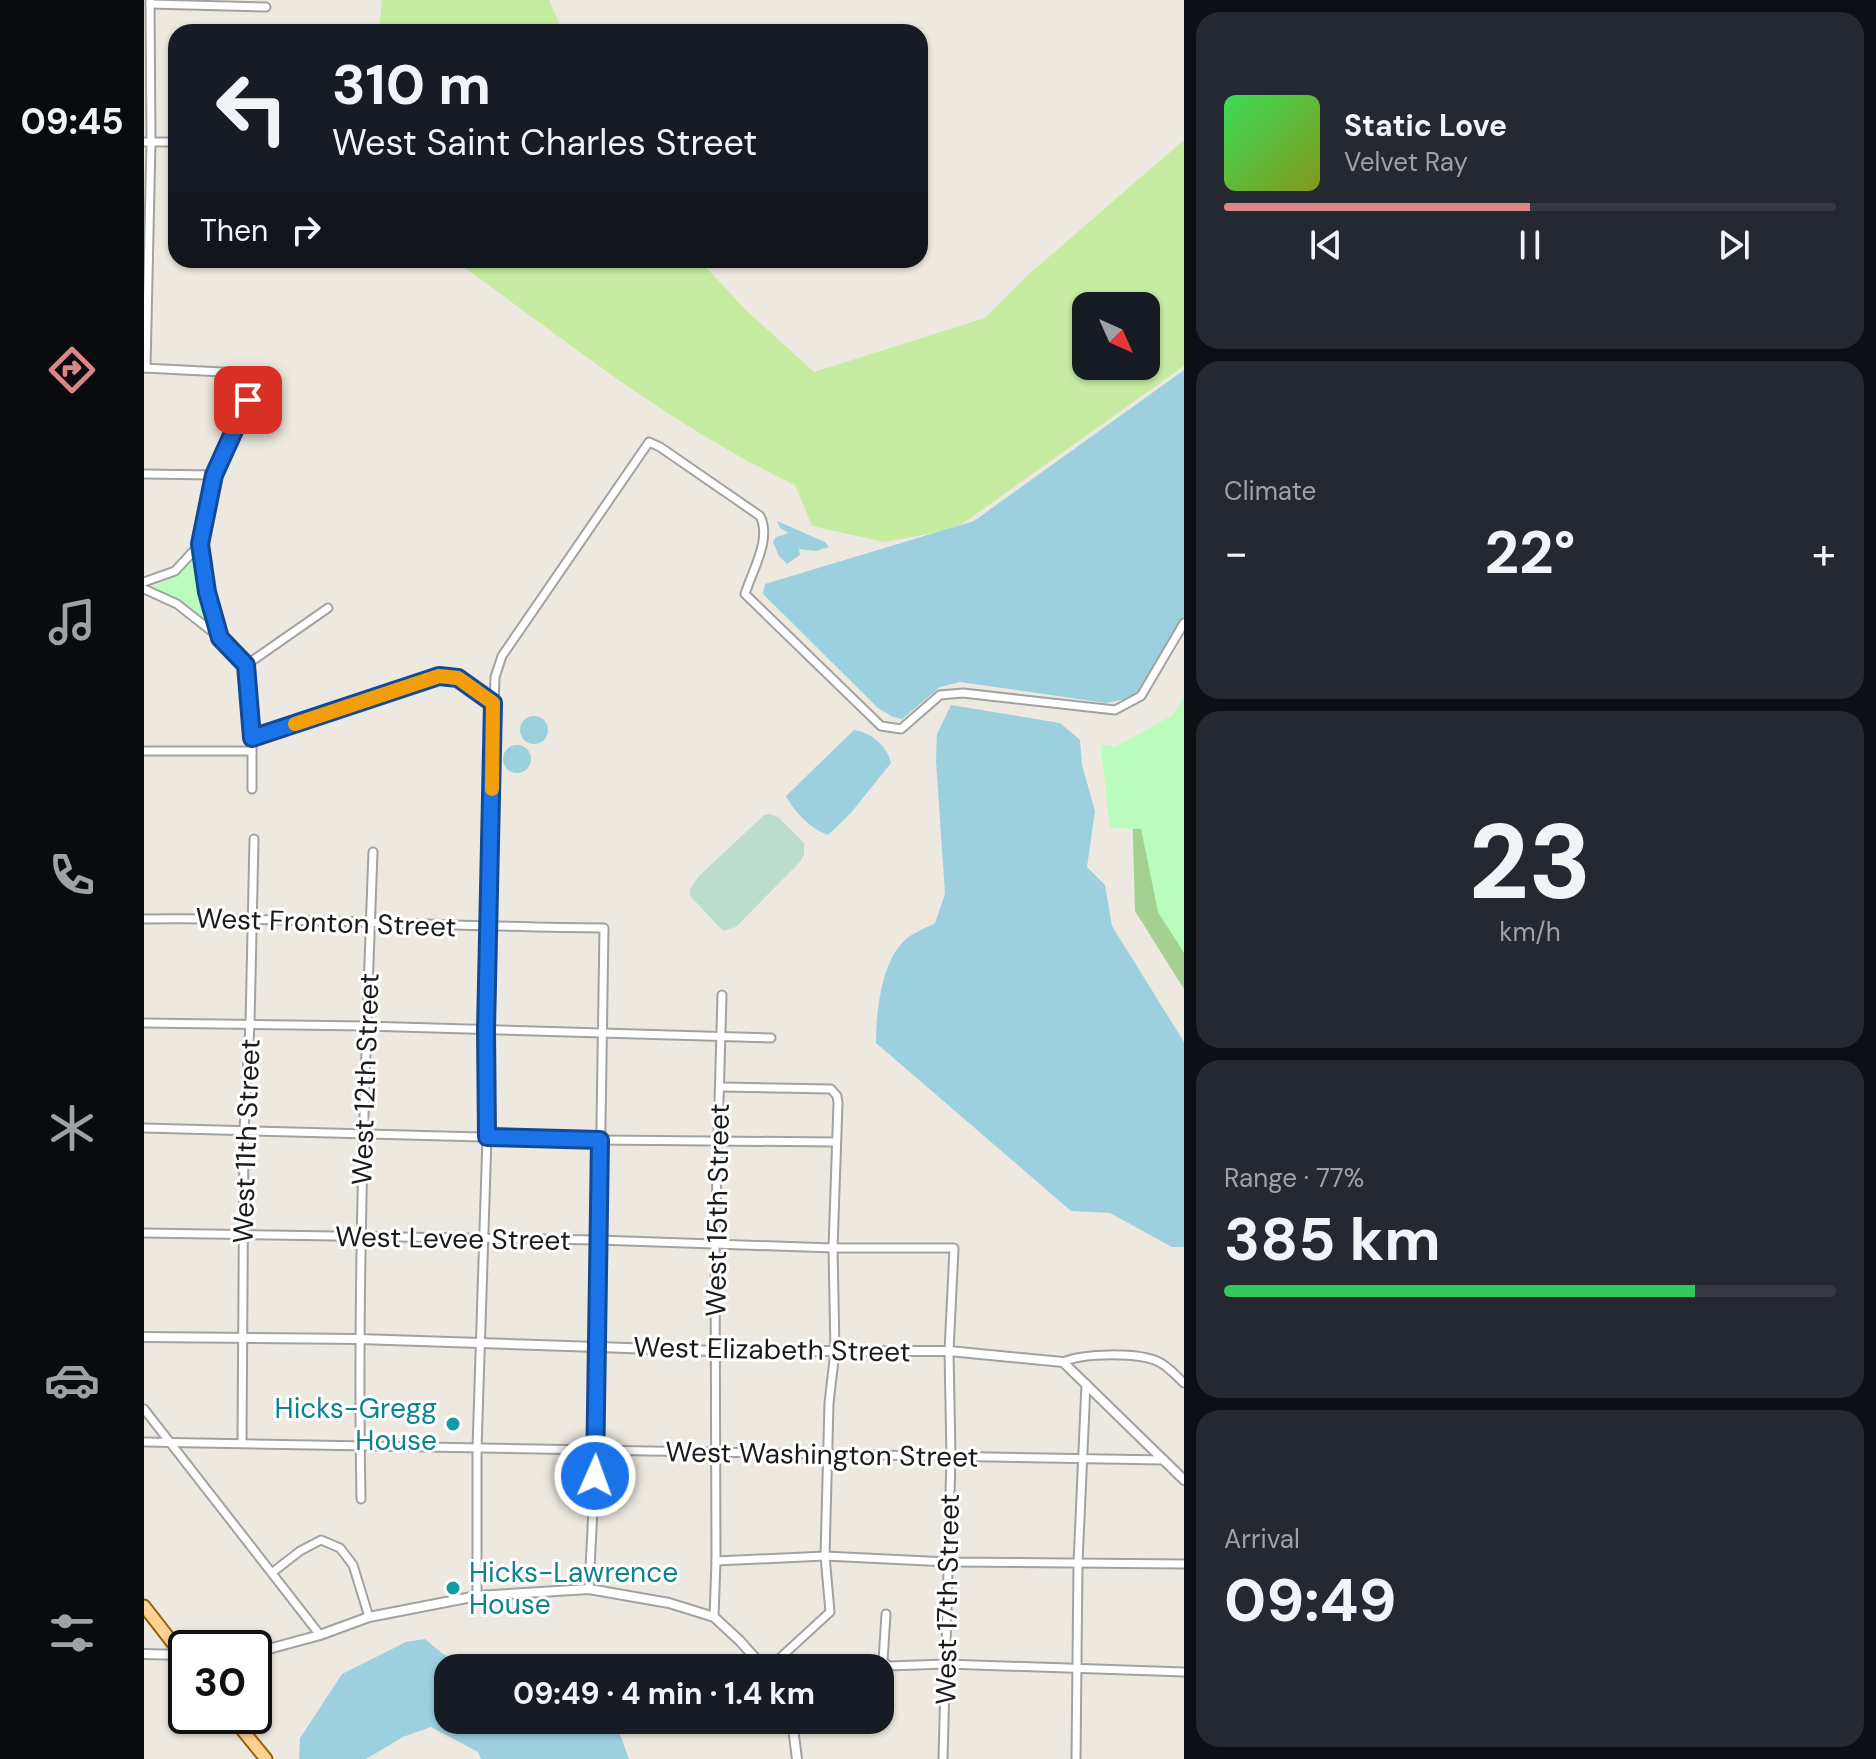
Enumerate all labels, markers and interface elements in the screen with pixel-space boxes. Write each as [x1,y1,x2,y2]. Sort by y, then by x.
text: 310 m [332,48,491,121]
icon: left [200,56,304,160]
text: 09:45 [20,98,124,145]
text: Static Love [1344,106,1507,145]
text: West Saint Charles Street [332,119,757,166]
text: Velvet Ray [1344,145,1468,179]
icon: right [284,208,328,252]
text: Then [200,211,268,250]
icon: previous [1304,223,1348,267]
icon: pause [1508,223,1552,267]
icon: next [1712,223,1756,267]
north arrow [1072,292,1160,380]
map controls [1072,292,1160,380]
icon: directions [44,342,100,398]
pin [214,366,282,434]
icon: arrive [226,378,270,422]
text: Climate [1224,474,1316,508]
text: 22° [1484,513,1576,592]
text: − [1224,524,1248,582]
text: + [1812,524,1836,582]
icon: music [44,594,100,650]
text: 23 [1469,795,1591,930]
icon: phone [44,847,100,903]
street label: West Fronton Street [195,899,457,946]
text: km/h [1499,915,1561,949]
street label: West 12th Street [343,972,388,1186]
street label: West 11th Street [224,1038,269,1244]
icon: climate [44,1100,100,1156]
street label: West 15th Street [697,1103,738,1317]
text: Range · 77% [1224,1161,1364,1195]
text: 385 km [1224,1200,1441,1279]
street label: West Levee Street [335,1218,571,1259]
street label: West Elizabeth Street [633,1329,911,1370]
icon: car [44,1352,100,1408]
place label: Hicks-Gregg House [275,1390,437,1459]
marker: Hicks-Gregg House [444,1415,462,1433]
street label: West Washington Street [665,1433,979,1476]
position arrow [553,1434,637,1518]
street label: West 17th Street [927,1493,968,1705]
text: Arrival [1224,1522,1300,1556]
place label: Hicks-Lawrence House [469,1554,678,1623]
text: 09:49 [1224,1561,1397,1640]
marker: Hicks-Lawrence House [444,1579,462,1597]
icon: filters [44,1605,100,1661]
speed limit sign: 30 [168,1630,272,1734]
text: 09:49 · 4 min · 1.4 km [513,1674,815,1713]

